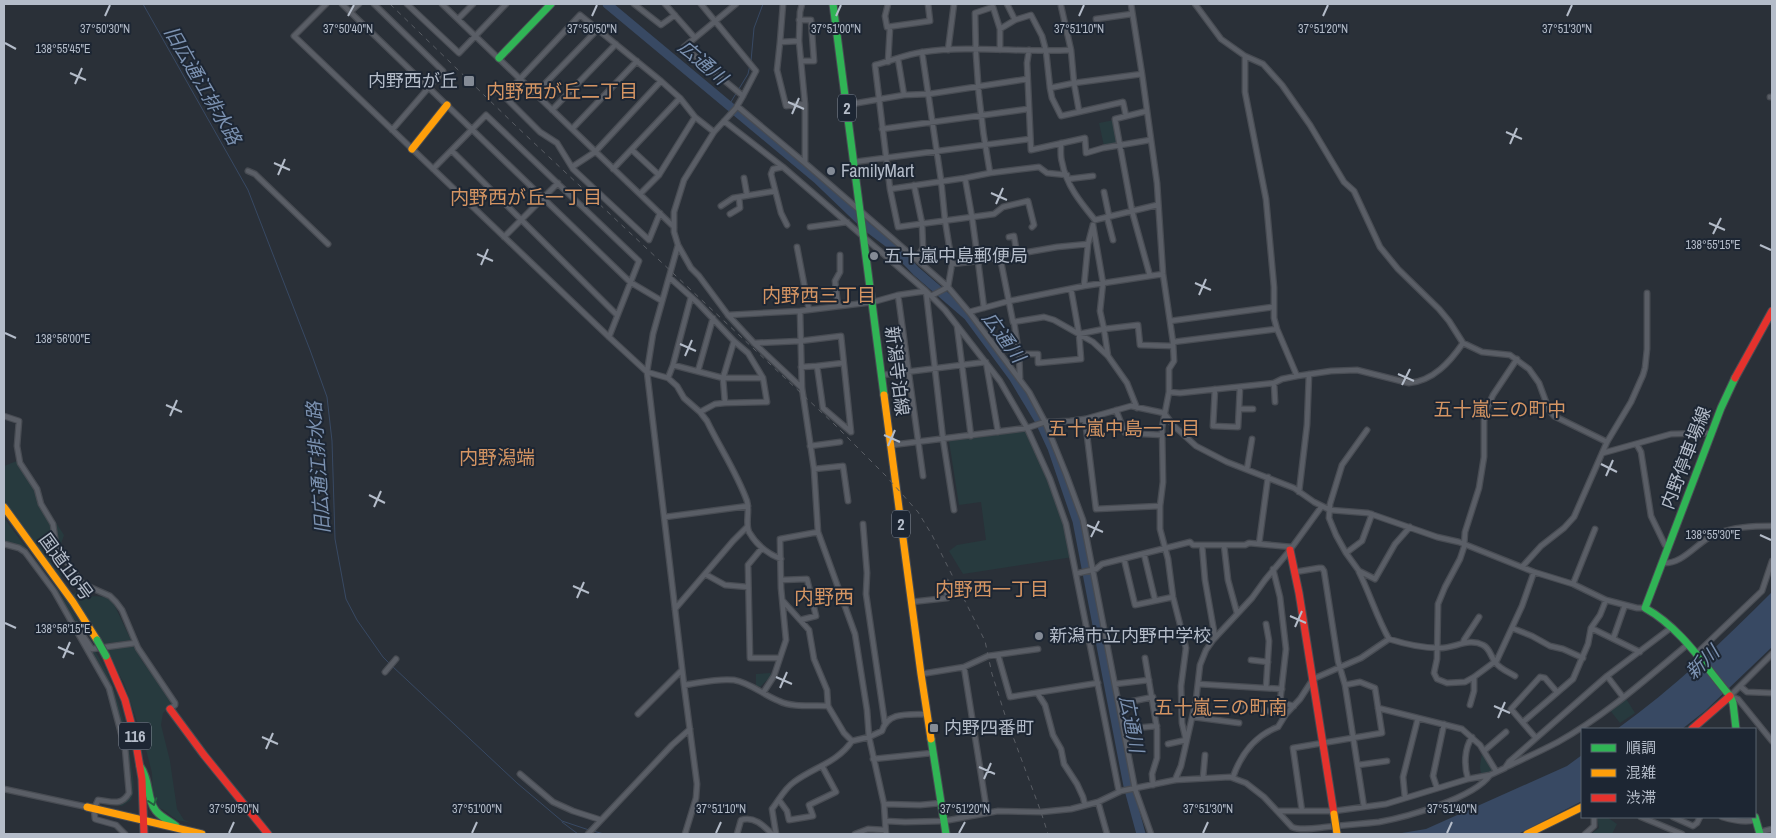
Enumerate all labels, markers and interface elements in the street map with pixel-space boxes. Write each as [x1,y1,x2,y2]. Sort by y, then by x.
text: 37°50'30"N [80,21,130,37]
water label: 旧広通江排水路 [158,21,249,151]
text: 37°50'40"N [323,21,373,37]
text: 37°50'50"N [567,21,617,37]
text: 37°51'00"N [811,21,861,37]
text: 37°51'10"N [1054,21,1104,37]
text: 37°51'20"N [1298,21,1348,37]
text: 37°51'30"N [1542,21,1592,37]
water label: 広通川 [673,34,735,92]
text: 138°55'45"E [35,41,91,57]
place label: 内野西が丘 [368,68,458,93]
marker: 内野西が丘 [462,74,476,88]
district label: 内野西が丘二丁目 [486,78,638,104]
road number: 2 [838,95,856,122]
place label: FamilyMart [841,158,914,183]
marker: FamilyMart [825,165,837,177]
district label: 内野西が丘一丁目 [450,184,602,210]
text: 138°55'15"E [1685,237,1741,253]
place label: 五十嵐中島郵便局 [884,243,1028,268]
marker: 五十嵐中島郵便局 [868,250,880,262]
district label: 内野西三丁目 [762,282,876,308]
water label: 広通川 [977,306,1032,369]
street label: 新潟寺泊線 [880,325,915,417]
text: 138°56'00"E [35,331,91,347]
district label: 五十嵐三の町中 [1433,396,1567,422]
water label: 旧広通江排水路 [300,399,336,535]
street label: 内野停車場線 [1655,403,1717,513]
district label: 五十嵐中島一丁目 [1048,415,1200,441]
district label: 内野潟端 [459,444,535,470]
road number: 2 [892,510,910,538]
text: 138°55'30"E [1685,527,1741,543]
street label: 国道116号 [34,528,99,605]
district label: 内野西一丁目 [935,576,1049,602]
district label: 内野西 [794,583,854,610]
text: 138°56'15"E [35,621,91,637]
place label: 新潟市立内野中学校 [1049,623,1211,648]
marker: 新潟市立内野中学校 [1033,630,1045,642]
water label: 新川 [1679,638,1726,685]
water label: 広通川 [1114,694,1151,756]
district label: 五十嵐三の町南 [1154,694,1288,720]
place label: 内野四番町 [944,715,1034,740]
road number: 116 [119,722,151,749]
marker: 内野四番町 [928,722,940,734]
legend [1581,728,1756,818]
text: 順調 [1626,737,1656,758]
text: 混雑 [1626,762,1656,783]
text: 渋滞 [1626,787,1656,808]
one-way arrow [147,797,157,806]
text: 37°50'50"N [209,801,259,817]
text: 37°51'00"N [452,801,502,817]
text: 37°51'10"N [696,801,746,817]
text: 37°51'20"N [940,801,990,817]
text: 37°51'30"N [1183,801,1233,817]
text: 37°51'40"N [1427,801,1477,817]

